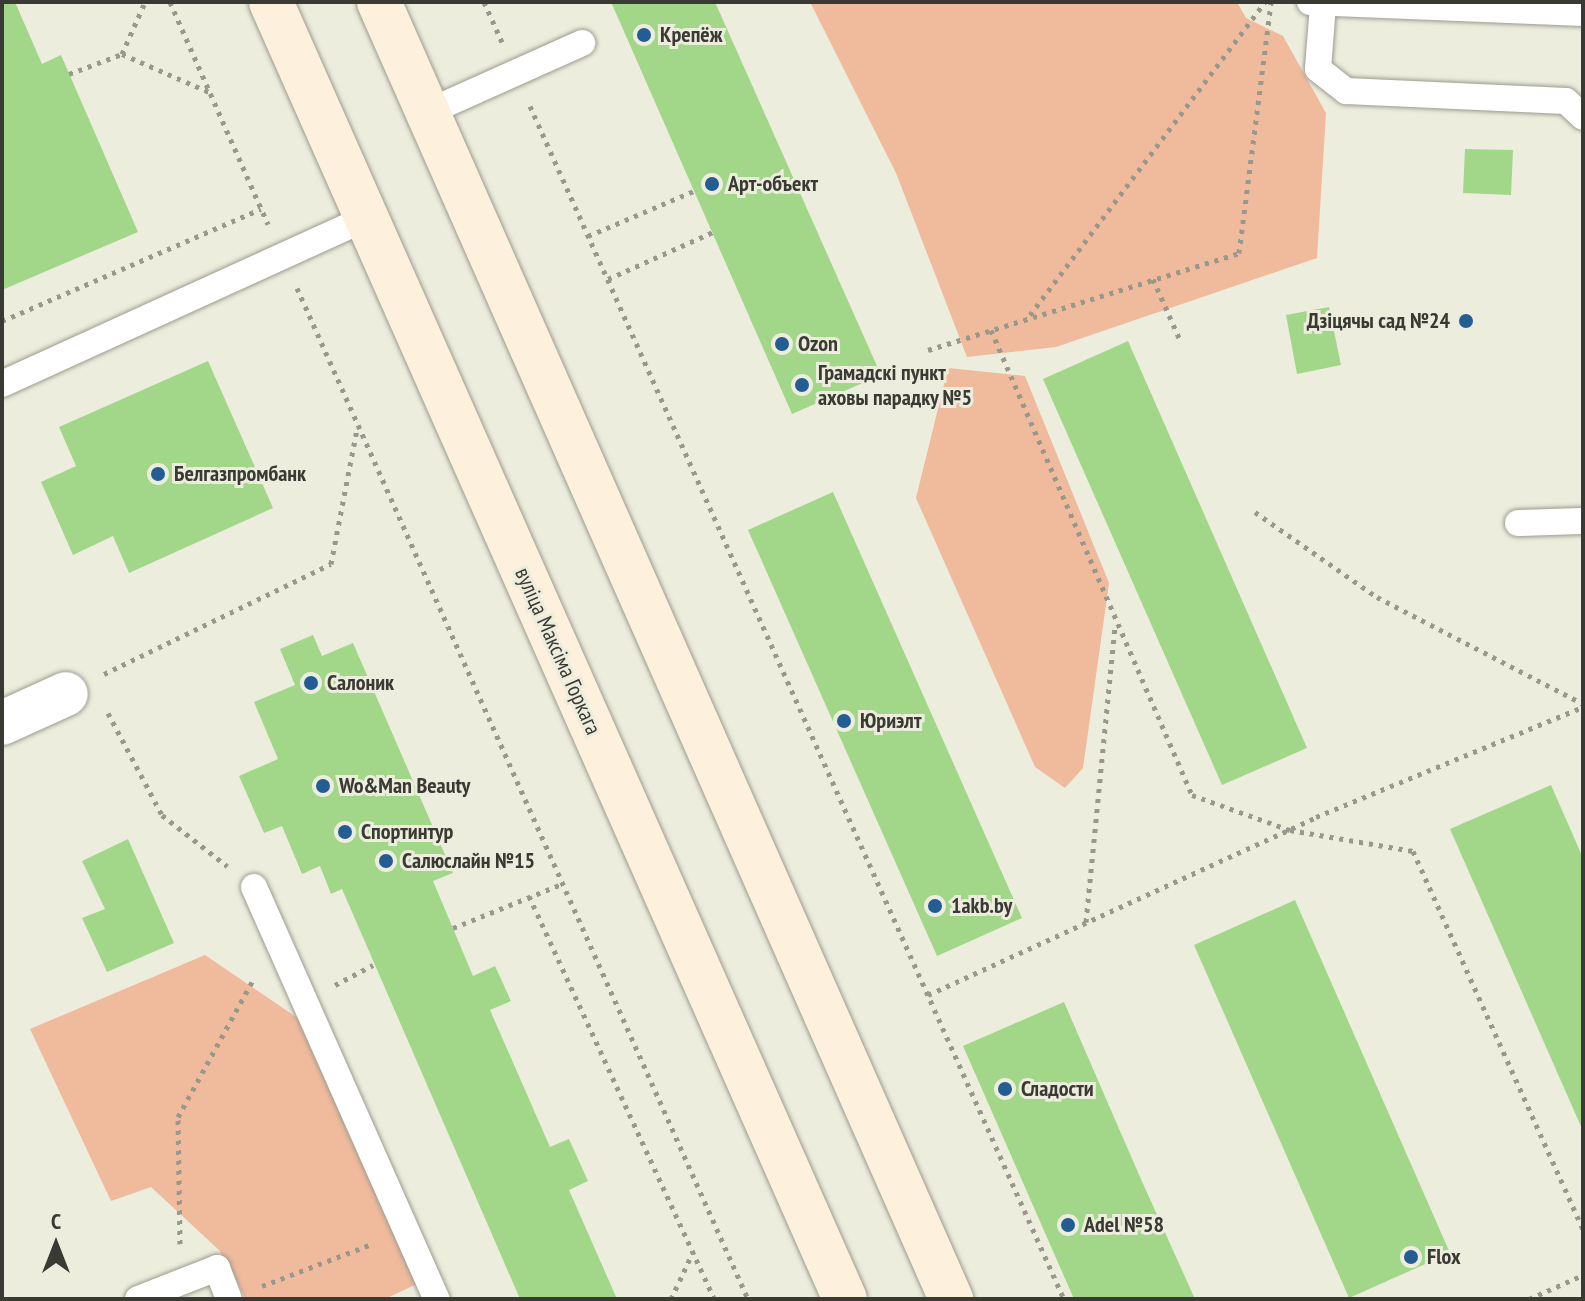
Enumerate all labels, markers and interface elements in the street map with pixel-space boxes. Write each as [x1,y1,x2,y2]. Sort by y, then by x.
place label: Крепёж [660,22,722,48]
marker: Крепёж [635,26,653,44]
place label: Арт-объект [728,171,818,197]
marker: Арт-объект [703,175,721,193]
place label: Дзіцячы сад №24 [1307,308,1450,334]
marker: Дзіцячы сад №24 [1457,312,1475,330]
place label: Ozon [798,331,838,357]
marker: Ozon [773,335,791,353]
place label: Грамадскі пункт аховы парадку №5 [818,359,973,410]
marker: Грамадскі пункт аховы парадку №5 [793,376,811,394]
place label: Белгазпромбанк [174,461,306,487]
marker: Белгазпромбанк [149,465,167,483]
street label: вуліца Максіма Горкага [509,563,607,739]
place label: Салоник [327,670,394,696]
marker: Салоник [302,674,320,692]
place label: Юриэлт [860,708,921,734]
marker: Юриэлт [835,712,853,730]
place label: Wo&Man Beauty [339,773,470,799]
marker: Wo&Man Beauty [314,777,332,795]
place label: Спортинтур [361,819,453,845]
marker: Спортинтур [336,823,354,841]
place label: Салюслайн №15 [402,848,535,874]
marker: Салюслайн №15 [377,852,395,870]
place label: 1akb.by [951,893,1012,919]
marker: 1akb.by [926,897,944,915]
place label: Сладости [1021,1076,1094,1102]
marker: Сладости [996,1080,1014,1098]
north arrow [16,1205,96,1285]
text: С [51,1207,61,1235]
place label: Adel №58 [1084,1212,1164,1238]
marker: Adel №58 [1059,1216,1077,1234]
place label: Flox [1427,1244,1461,1270]
marker: Flox [1402,1248,1420,1266]

